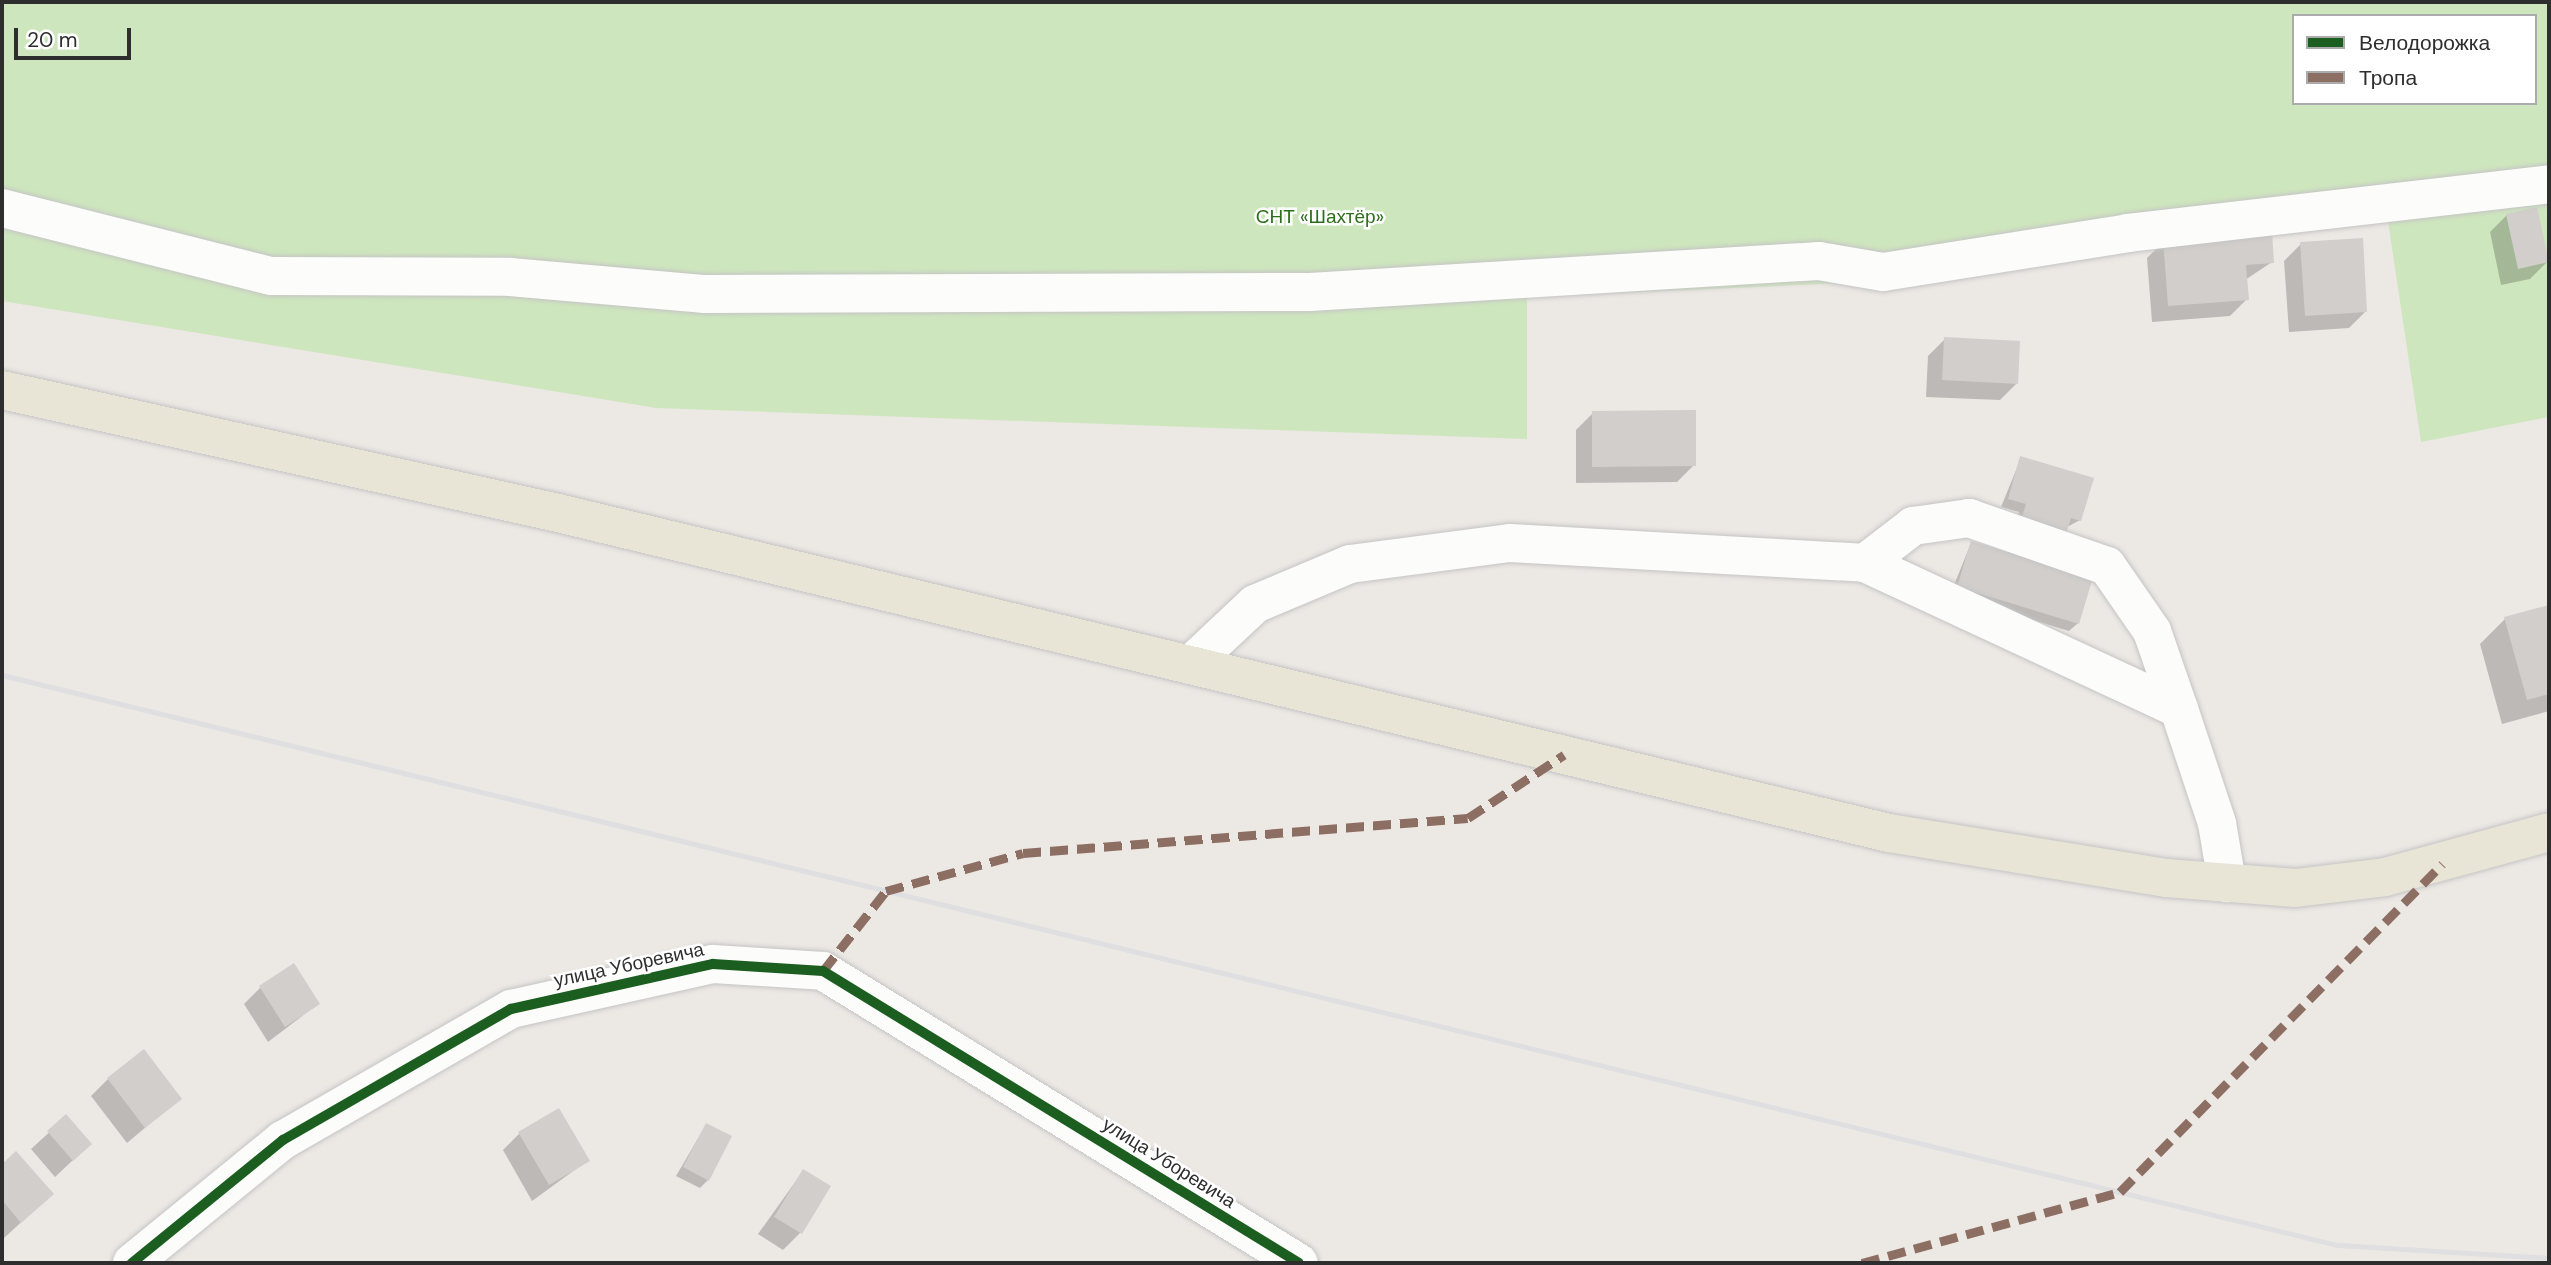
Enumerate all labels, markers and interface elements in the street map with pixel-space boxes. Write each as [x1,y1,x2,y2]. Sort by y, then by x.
scale bar [18,14,135,58]
legend [2292,14,2537,105]
text: 20 m [27,26,78,54]
text: Велодорожка [2359,29,2490,57]
text: Тропа [2359,64,2417,92]
park label: СНТ «Шахтёр» [1256,206,1384,228]
street label: улица Уборевича [552,938,706,992]
street label: улица Уборевича [1098,1113,1240,1213]

